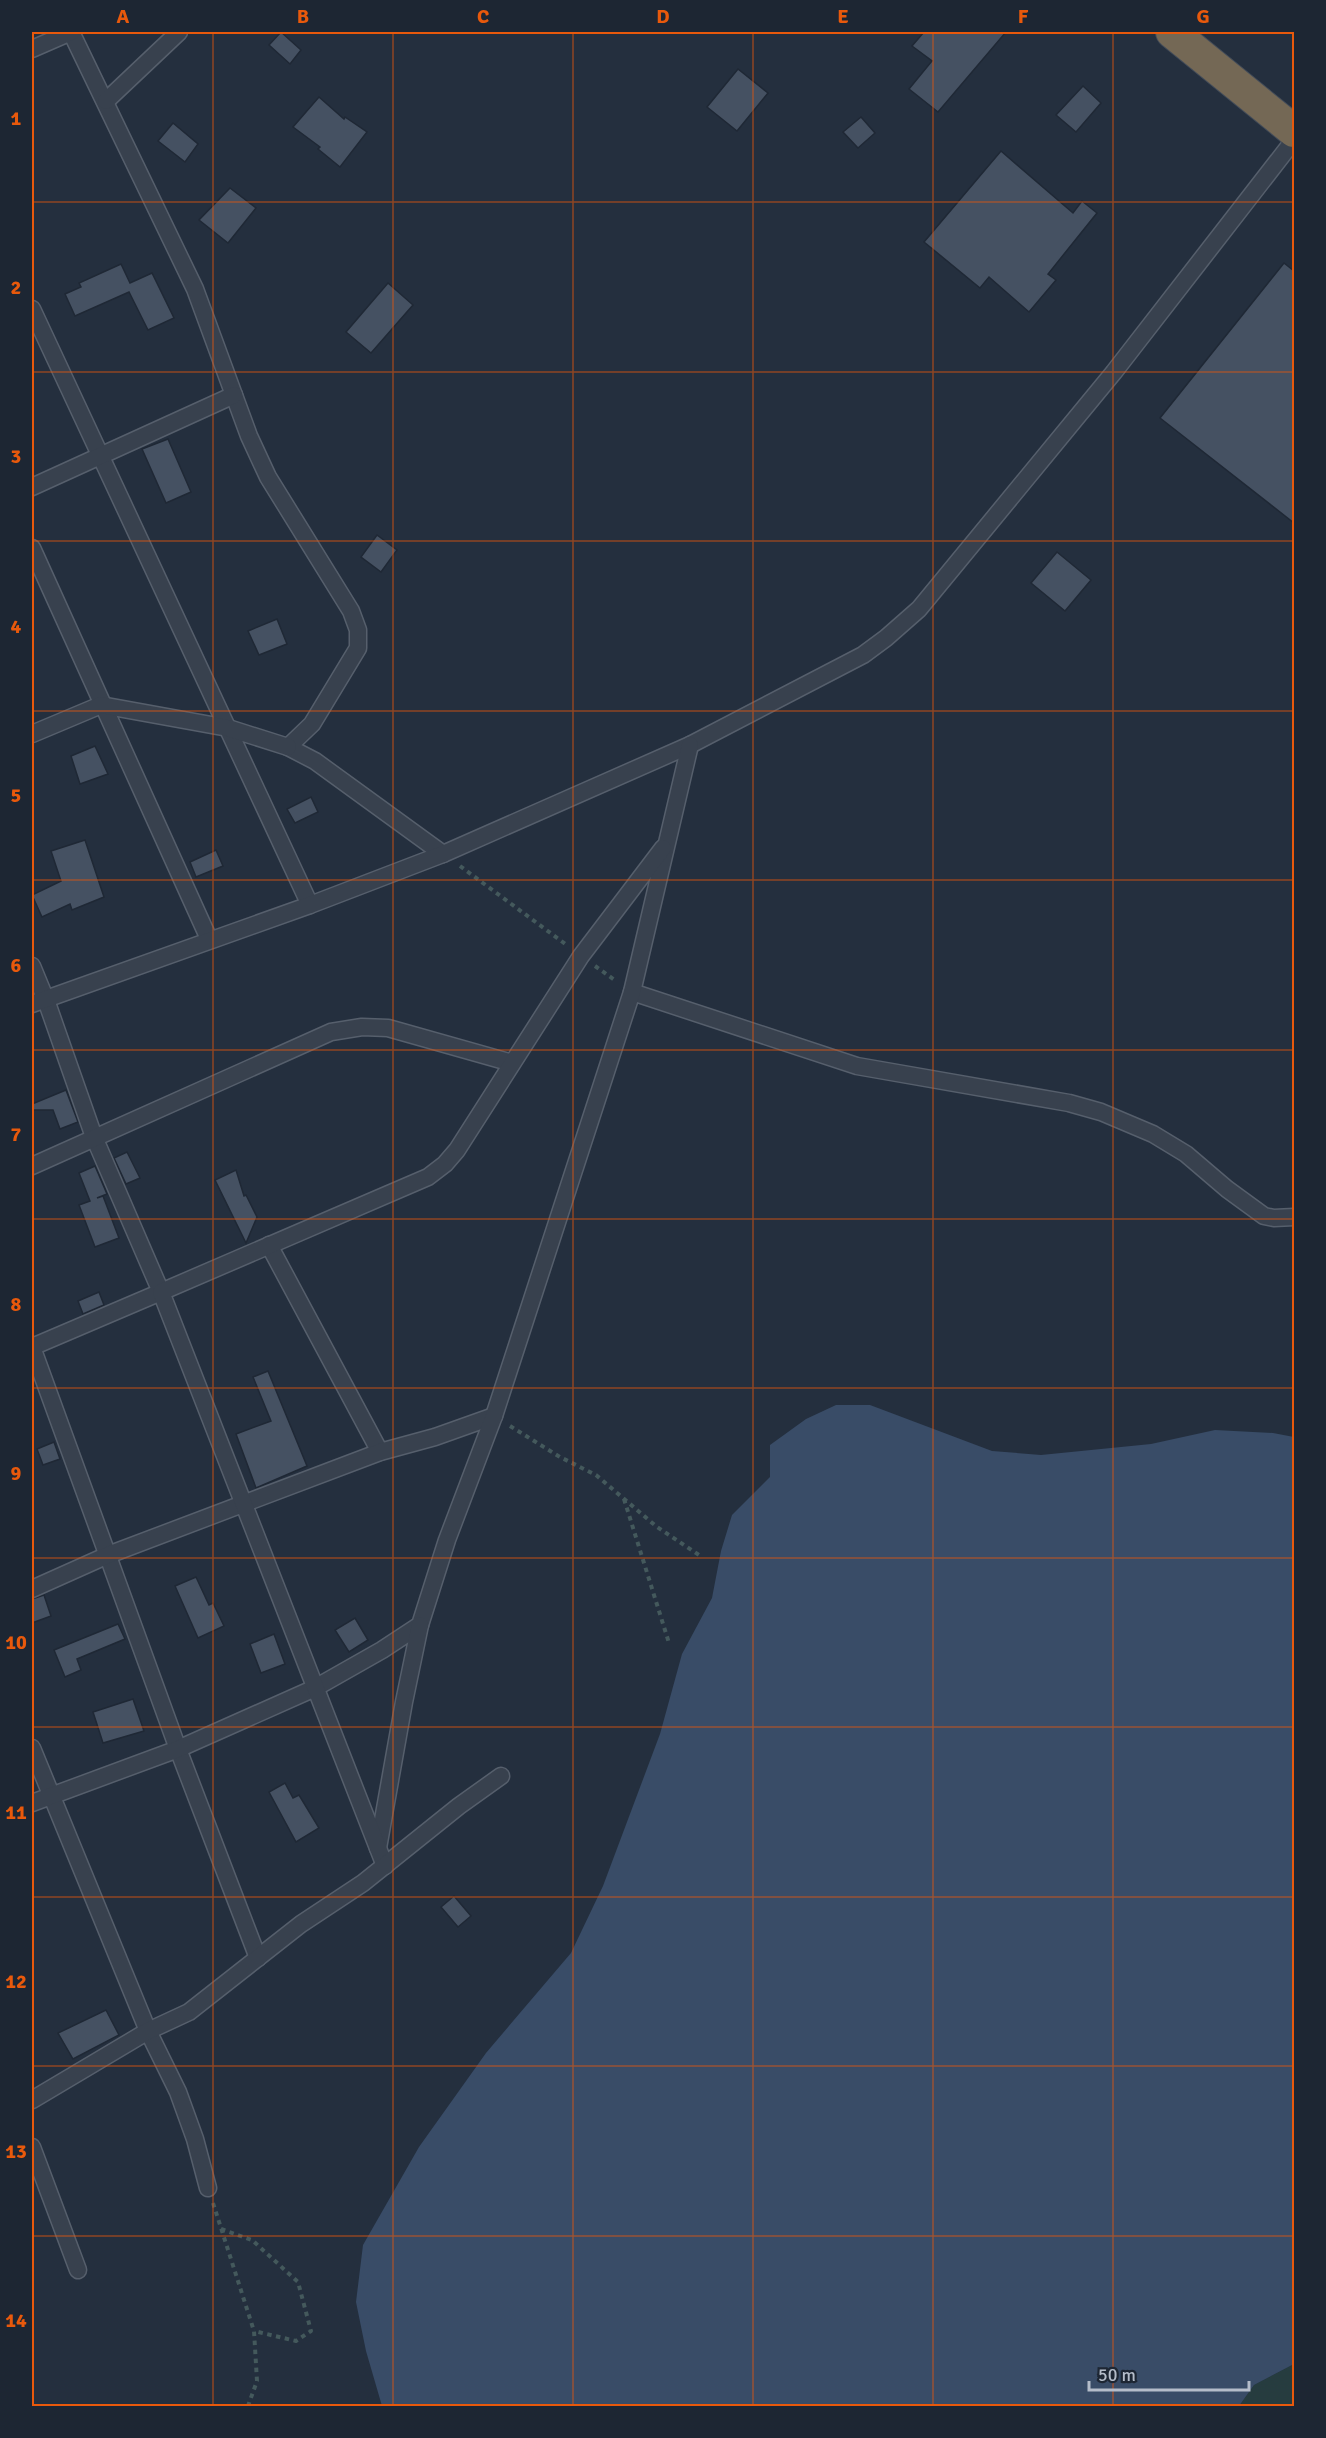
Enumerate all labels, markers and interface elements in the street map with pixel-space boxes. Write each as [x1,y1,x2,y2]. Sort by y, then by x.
text: A [117,4,130,29]
text: B [297,4,309,29]
text: C [477,4,489,29]
text: D [656,4,670,29]
text: E [837,4,849,29]
text: F [1018,4,1029,29]
text: G [1196,4,1210,29]
text: 1 [11,106,22,131]
text: 2 [11,275,21,300]
text: 3 [11,444,21,469]
text: 4 [11,614,22,639]
text: 5 [11,783,21,808]
text: 6 [11,953,22,978]
text: 7 [11,1122,22,1147]
text: 8 [11,1292,22,1317]
text: 9 [11,1461,22,1486]
text: 10 [5,1630,27,1655]
text: 11 [5,1800,27,1825]
text: 12 [5,1969,27,1994]
text: 13 [5,2139,27,2164]
text: 14 [5,2308,27,2333]
scale bar [1089,2354,1250,2392]
text: 50 m [1098,2364,1136,2386]

